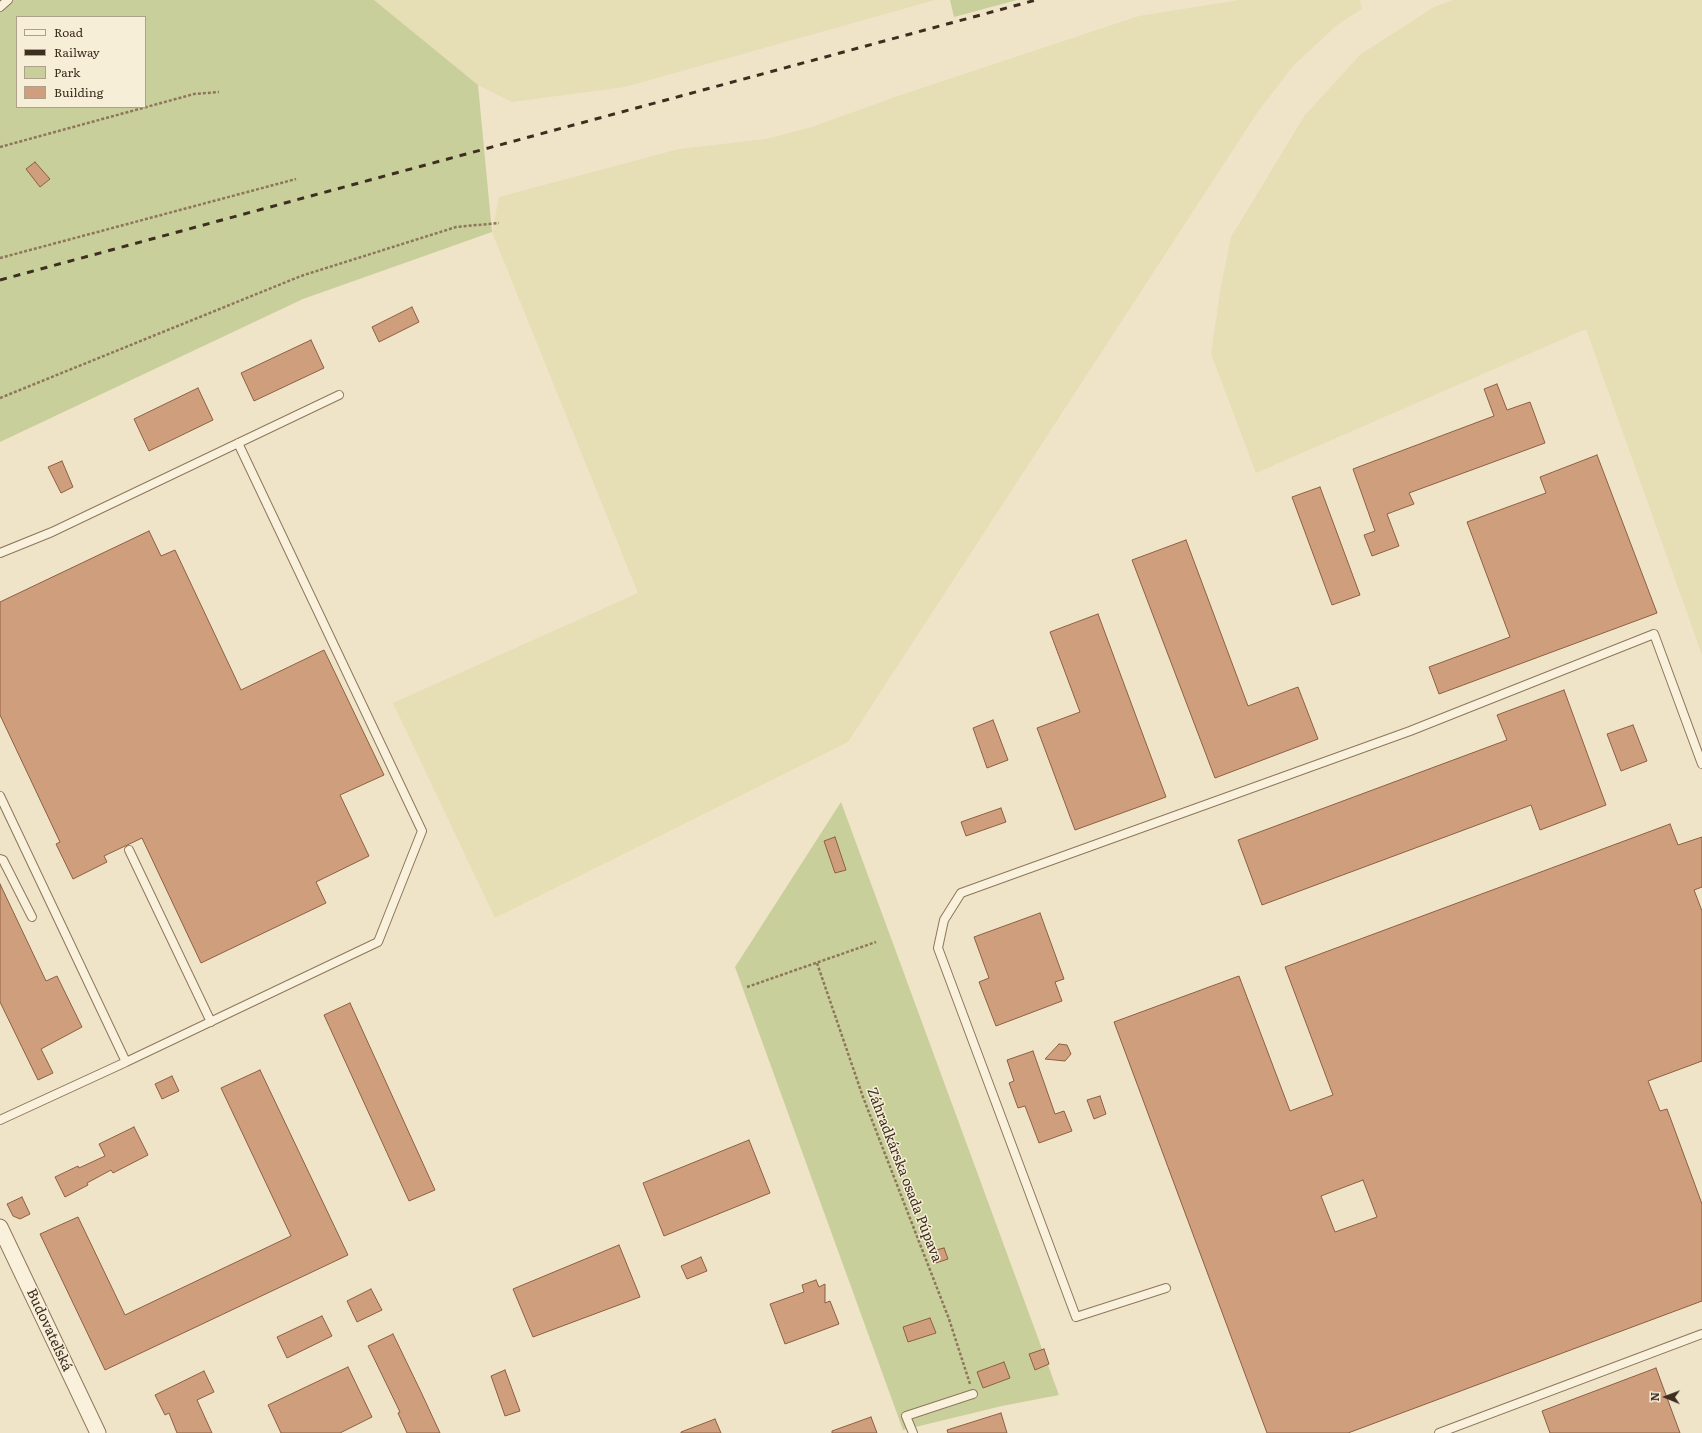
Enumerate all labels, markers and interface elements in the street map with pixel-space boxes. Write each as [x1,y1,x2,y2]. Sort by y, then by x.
legend [16,16,146,108]
text: Road [54,23,83,41]
text: Railway [54,43,100,61]
text: Park [54,63,80,81]
text: Building [54,83,103,101]
street label: Záhradkárska osada Púpava [863,1085,945,1265]
street label: Budovateľská [23,1286,75,1374]
north arrow [1646,1377,1686,1417]
text: N [1646,1392,1662,1402]

